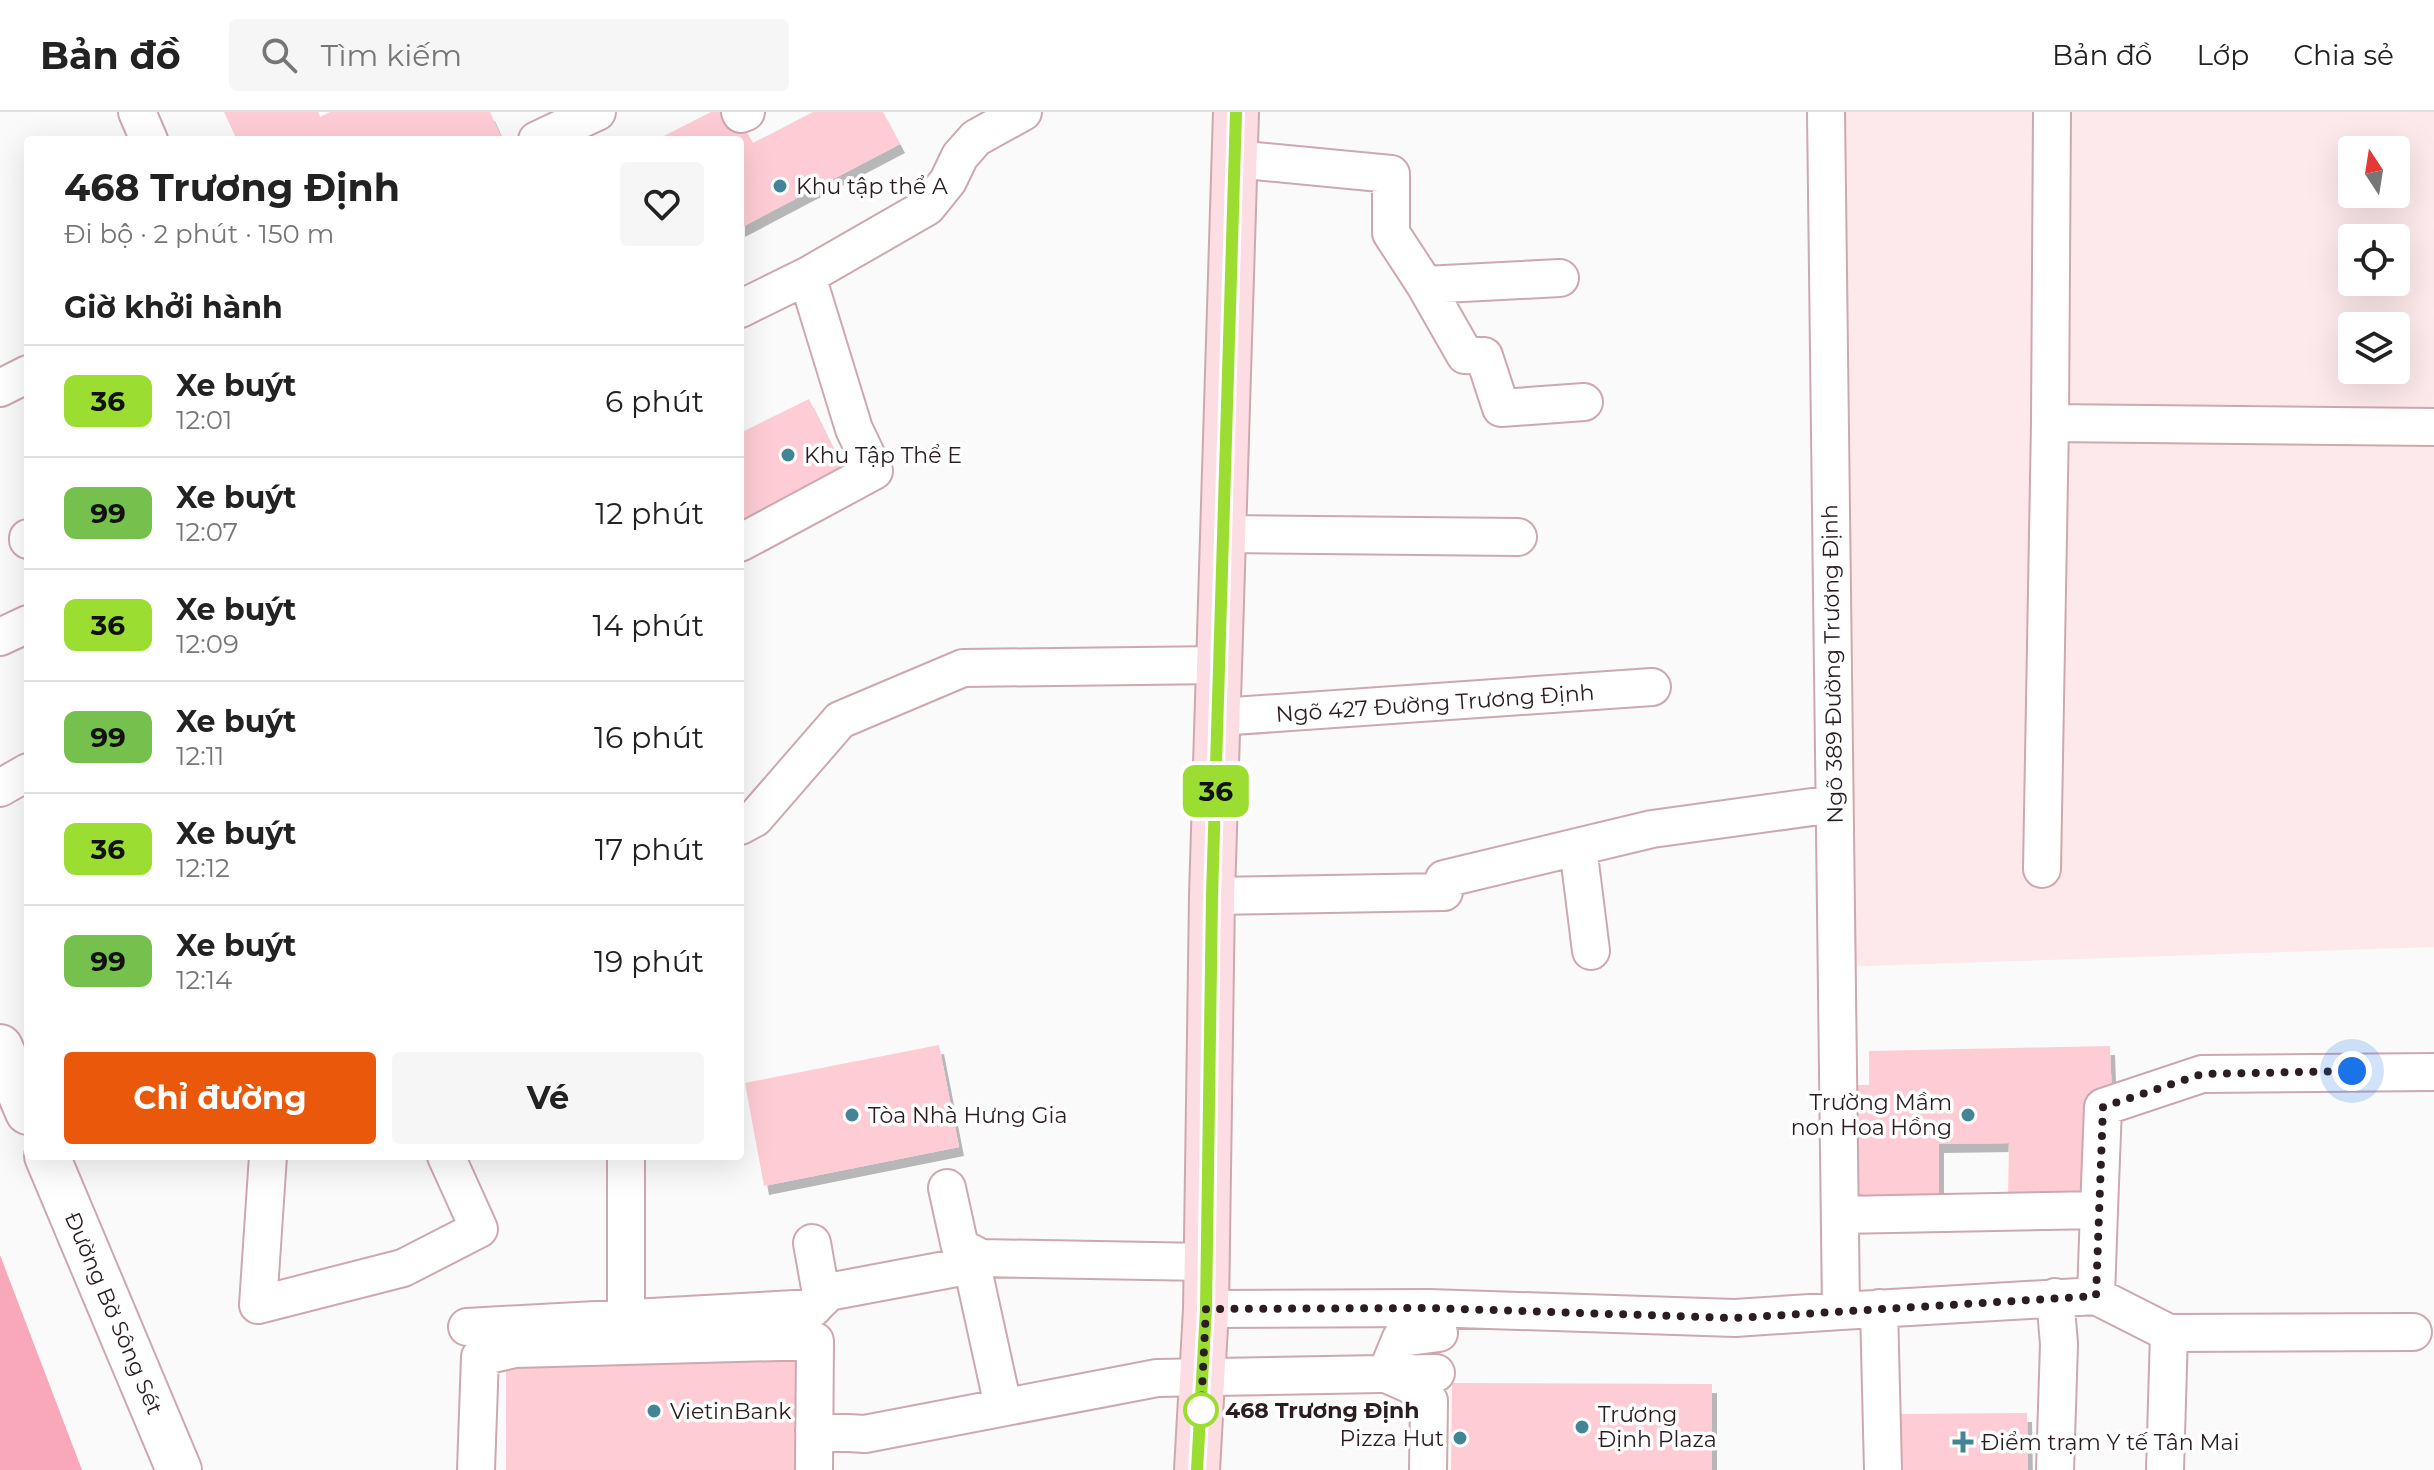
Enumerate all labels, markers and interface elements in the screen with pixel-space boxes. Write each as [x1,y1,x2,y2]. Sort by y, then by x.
search box [229,19,789,91]
text: Bản đồ [40,32,181,79]
icon: search [257,33,301,77]
text: Tìm kiếm [321,37,462,74]
text: Bản đồ [2052,38,2152,72]
text: Lớp [2196,38,2249,72]
text: Chia sẻ [2293,38,2394,72]
north arrow [2338,136,2410,208]
map controls [2338,136,2410,384]
button: heart [620,162,704,246]
text: 468 Trương Định [64,164,400,211]
place label: Khu tập thể A [796,173,948,200]
marker: Khu tập thể A [771,177,789,195]
text: Đi bộ · 2 phút · 150 m [64,218,334,250]
button: locate [2338,224,2410,296]
text: Giờ khởi hành [64,289,283,326]
button: layers [2338,312,2410,384]
text: Xe buýt [176,367,296,404]
text: 6 phút [605,383,704,420]
text: 36 [91,384,125,418]
text: 12:01 [176,404,232,436]
place label: Khu Tập Thể E [804,442,962,469]
marker: Khu Tập Thể E [779,446,797,464]
text: Xe buýt [176,479,296,516]
text: 12 phút [595,495,704,532]
text: 99 [90,496,126,530]
street label: Ngõ 389 Đường Trương Định [1816,504,1849,824]
text: 12:07 [176,516,238,548]
text: Xe buýt [176,591,296,628]
text: 14 phút [593,607,704,644]
text: 36 [91,608,125,642]
text: 12:09 [176,628,239,660]
street label: Ngõ 427 Đường Trương Định [1275,679,1595,728]
text: Xe buýt [176,703,296,740]
text: 16 phút [594,719,704,756]
text: 99 [90,720,126,754]
text: 12:11 [176,740,224,772]
line badge: 36 [1180,765,1252,817]
text: 36 [1199,774,1233,808]
text: Xe buýt [176,815,296,852]
text: 17 phút [595,831,704,868]
text: 36 [91,832,125,866]
text: 12:12 [176,852,230,884]
text: Xe buýt [176,927,296,964]
text: 19 phút [594,943,704,980]
text: 99 [90,944,126,978]
text: 12:14 [176,964,232,996]
your location [2332,1051,2372,1091]
button: Chỉ đường [64,1052,376,1144]
button: Vé [392,1052,704,1144]
place label: Trường Mầm non Hoa Hồng [1791,1089,1952,1141]
place label: Tòa Nhà Hưng Gia [868,1102,1067,1129]
marker: Tòa Nhà Hưng Gia [843,1106,861,1124]
marker: Trường Mầm non Hoa Hồng [1959,1106,1977,1124]
street label: Đường Bờ Sông Sét [59,1208,168,1418]
marker: 468 Trương Định [1184,1393,1218,1427]
place label: 468 Trương Định [1225,1397,1420,1424]
place label: VietinBank [670,1398,792,1425]
place label: Trương Định Plaza [1598,1401,1717,1453]
marker: VietinBank [645,1402,663,1420]
marker: Trương Định Plaza [1573,1418,1591,1436]
place label: Pizza Hut [1339,1425,1444,1452]
marker: Pizza Hut [1451,1429,1469,1447]
place label: Điểm trạm Y tế Tân Mai [1981,1429,2239,1456]
marker: Điểm trạm Y tế Tân Mai [1952,1431,1974,1453]

